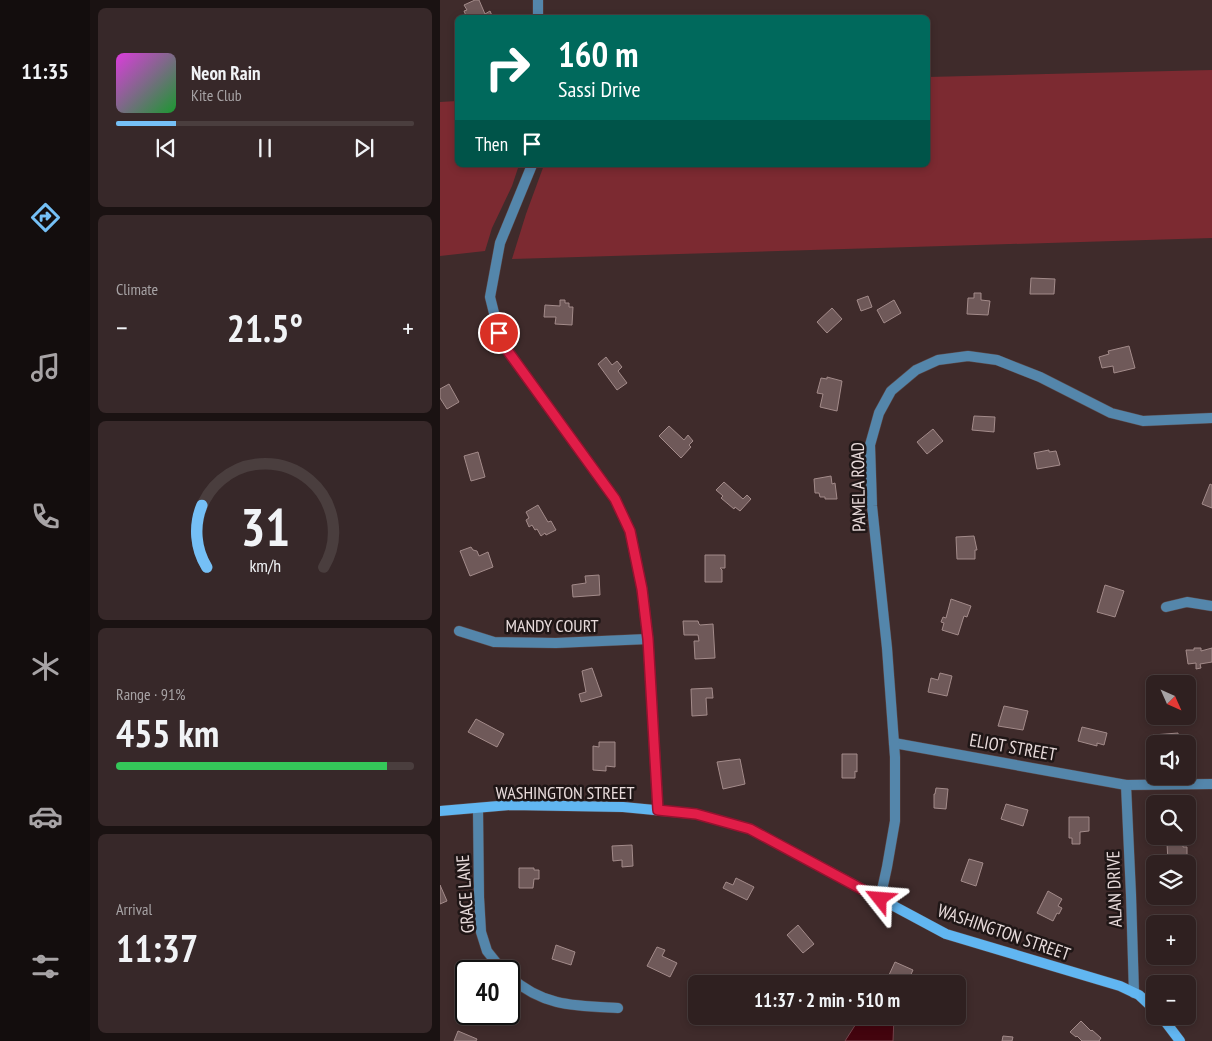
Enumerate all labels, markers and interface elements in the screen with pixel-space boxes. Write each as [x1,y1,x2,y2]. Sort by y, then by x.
text: 160 m [558,31,639,77]
icon: right [475,35,540,100]
text: 11:35 [21,57,69,85]
text: Neon Rain [191,61,260,85]
text: Sassi Drive [558,75,641,103]
text: Kite Club [191,85,242,105]
icon: arrive [518,130,546,158]
text: Then [475,132,508,156]
icon: previous [152,134,180,162]
icon: pause [251,134,279,162]
icon: next [350,134,378,162]
icon: directions [28,200,63,235]
text: Climate [116,279,158,299]
text: 21.5° [227,303,303,352]
text: − [116,309,128,346]
text: + [402,309,414,346]
pin [478,312,520,354]
icon: arrive [485,319,513,347]
icon: music [28,350,63,385]
street label: PAMELA ROAD [846,442,870,532]
text: 31 [240,493,290,560]
icon: phone [28,499,63,534]
text: km/h [249,554,281,577]
street label: MANDY COURT [505,614,599,637]
icon: climate [28,649,63,684]
north arrow [1146,675,1196,725]
map controls [1146,675,1196,1025]
text: Range · 91% [116,684,185,704]
text: 455 km [116,708,219,757]
street label: ELIOT STREET [968,728,1058,766]
button: sound [1146,735,1196,785]
street label: WASHINGTON STREET [496,781,634,804]
button: search [1146,795,1196,845]
icon: car [28,799,63,834]
street label: ALAN DRIVE [1101,850,1127,928]
street label: GRACE LANE [451,854,479,934]
button: layers [1146,855,1196,905]
position arrow [853,872,905,924]
text: Arrival [116,899,152,919]
street label: WASHINGTON STREET [935,899,1073,965]
button: + [1146,915,1196,965]
text: 11:37 [116,923,198,972]
icon: filters [28,949,63,984]
speed limit sign: 40 [455,960,520,1025]
button: − [1146,975,1196,1025]
text: 11:37 · 2 min · 510 m [754,988,900,1012]

